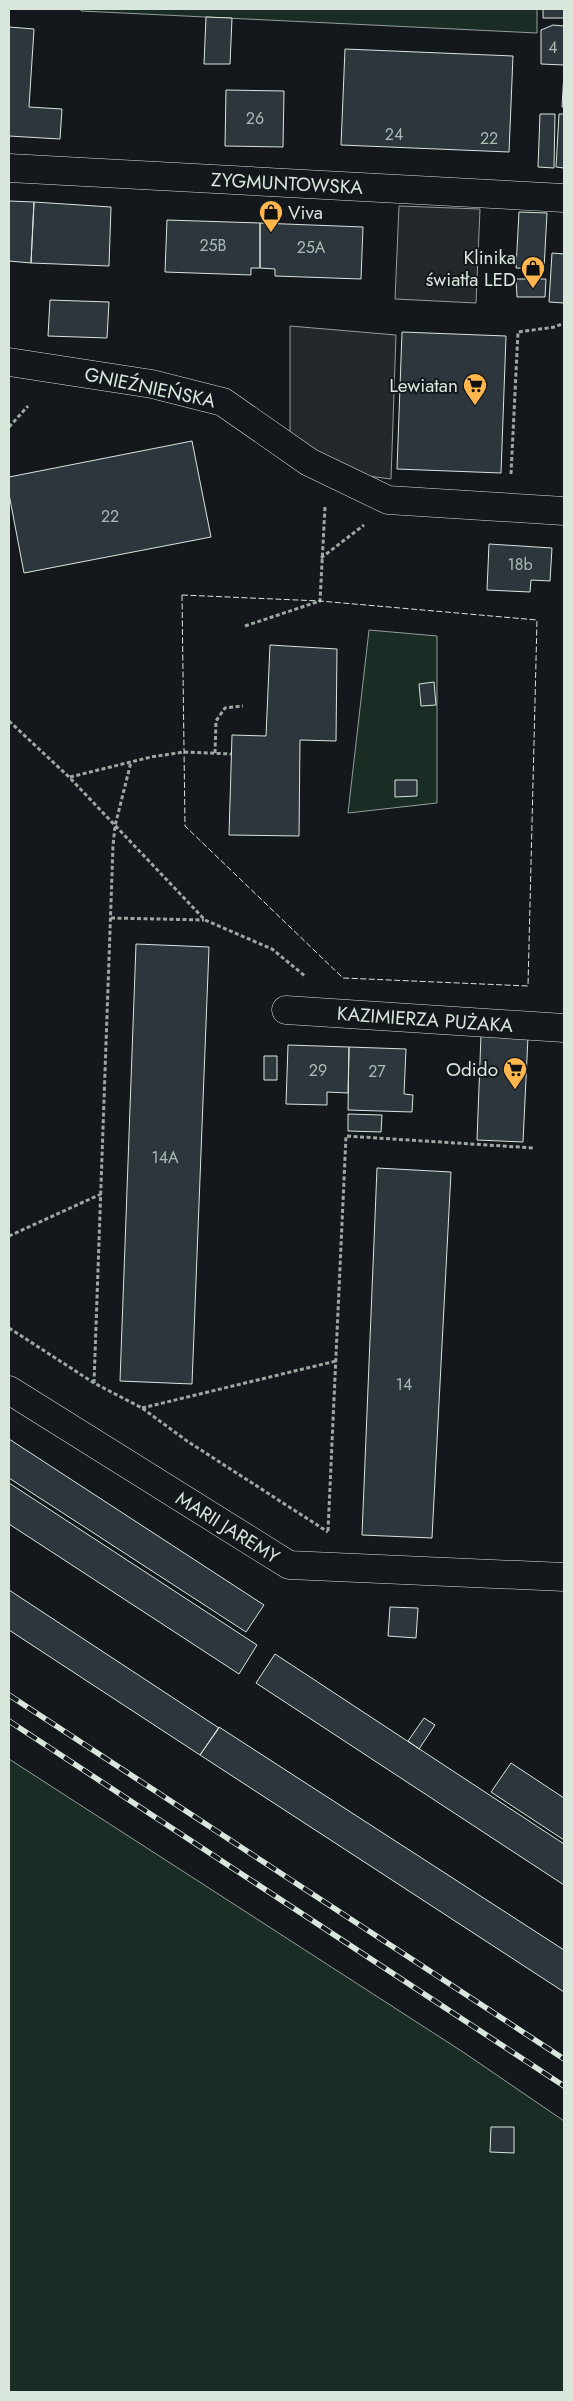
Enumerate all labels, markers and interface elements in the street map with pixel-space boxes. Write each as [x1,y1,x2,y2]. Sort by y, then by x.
house number: 4 [548,36,558,59]
house number: 26 [246,107,264,130]
house number: 24 [385,123,403,146]
house number: 22 [480,127,498,150]
street label: ZYGMUNTOWSKA [210,166,364,201]
shop icon: Viva [258,199,284,233]
place label: Viva [288,199,323,226]
house number: 25B [199,234,227,257]
house number: 25A [297,236,326,259]
place label: Klinika światła LED [426,244,516,293]
shop icon: Klinika światła LED [520,255,546,289]
street label: GNIEŹNIEŃSKA [82,360,218,415]
place label: Lewiatan [389,372,458,399]
supermarket icon: Lewiatan [462,372,488,406]
house number: 22 [101,505,119,528]
house number: 18b [507,553,533,576]
street label: KAZIMIERZA PUŻAKA [336,1000,514,1039]
place label: Odido [446,1056,498,1083]
supermarket icon: Odido [502,1056,528,1090]
house number: 29 [309,1059,327,1082]
house number: 27 [368,1060,386,1083]
house number: 14A [151,1146,179,1169]
house number: 14 [396,1373,412,1396]
street label: MARII JAREMY [171,1485,285,1570]

